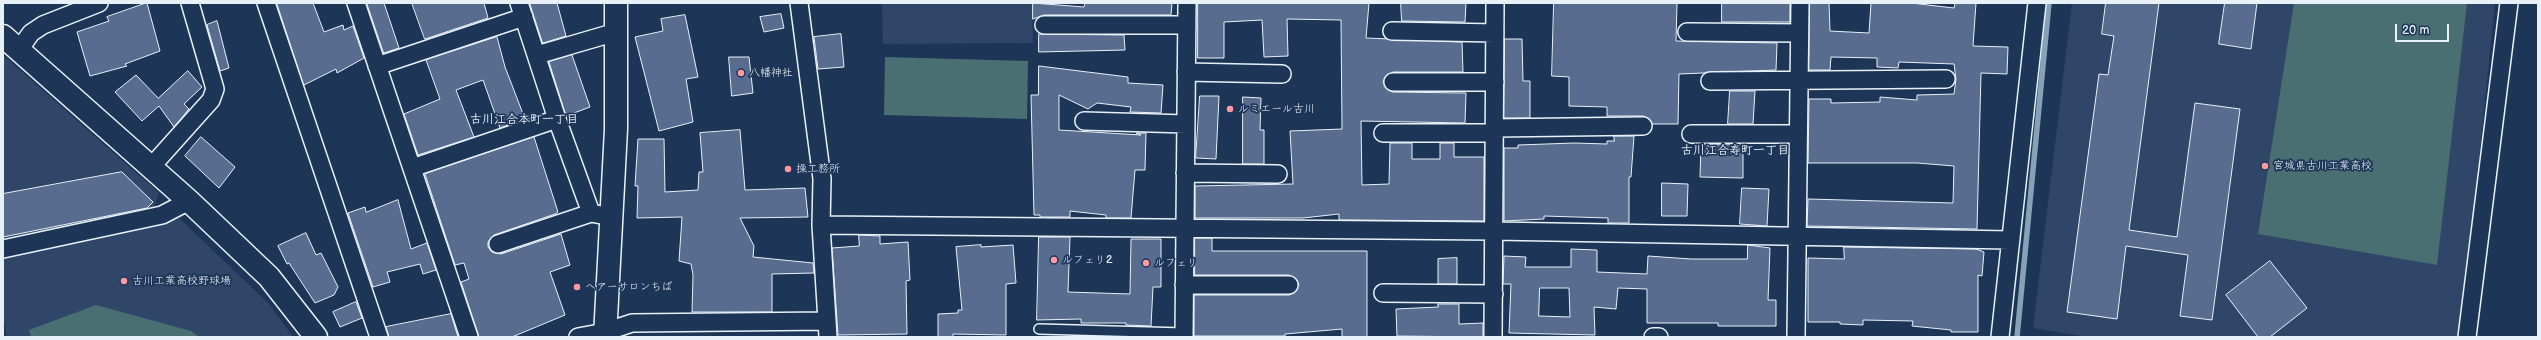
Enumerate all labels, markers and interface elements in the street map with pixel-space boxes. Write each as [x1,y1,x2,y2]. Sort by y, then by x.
scale bar [2397,16,2451,42]
text: 20 m [2402,23,2429,38]
place label: 八幡神社 [749,66,793,80]
marker: 八幡神社 [736,68,746,78]
place label: ルミエール古川 [1238,102,1315,116]
marker: ルミエール古川 [1225,104,1235,114]
district label: 古川江合本町一丁目 [470,113,578,127]
district label: 古川江合寿町一丁目 [1681,144,1789,158]
place label: 宮城県古川工業高校 [2273,159,2372,173]
marker: 宮城県古川工業高校 [2260,161,2270,171]
place label: 操工務所 [796,162,840,176]
marker: 操工務所 [783,164,793,174]
place label: ルフェリ2 [1062,253,1112,267]
marker: ルフェリ2 [1049,255,1059,265]
place label: ルフェリ [1154,256,1198,270]
marker: ルフェリ [1141,258,1151,268]
place label: 古川工業高校野球場 [132,274,231,288]
marker: 古川工業高校野球場 [119,276,129,286]
place label: ヘアーサロンちば [585,280,673,294]
marker: ヘアーサロンちば [572,282,582,292]

